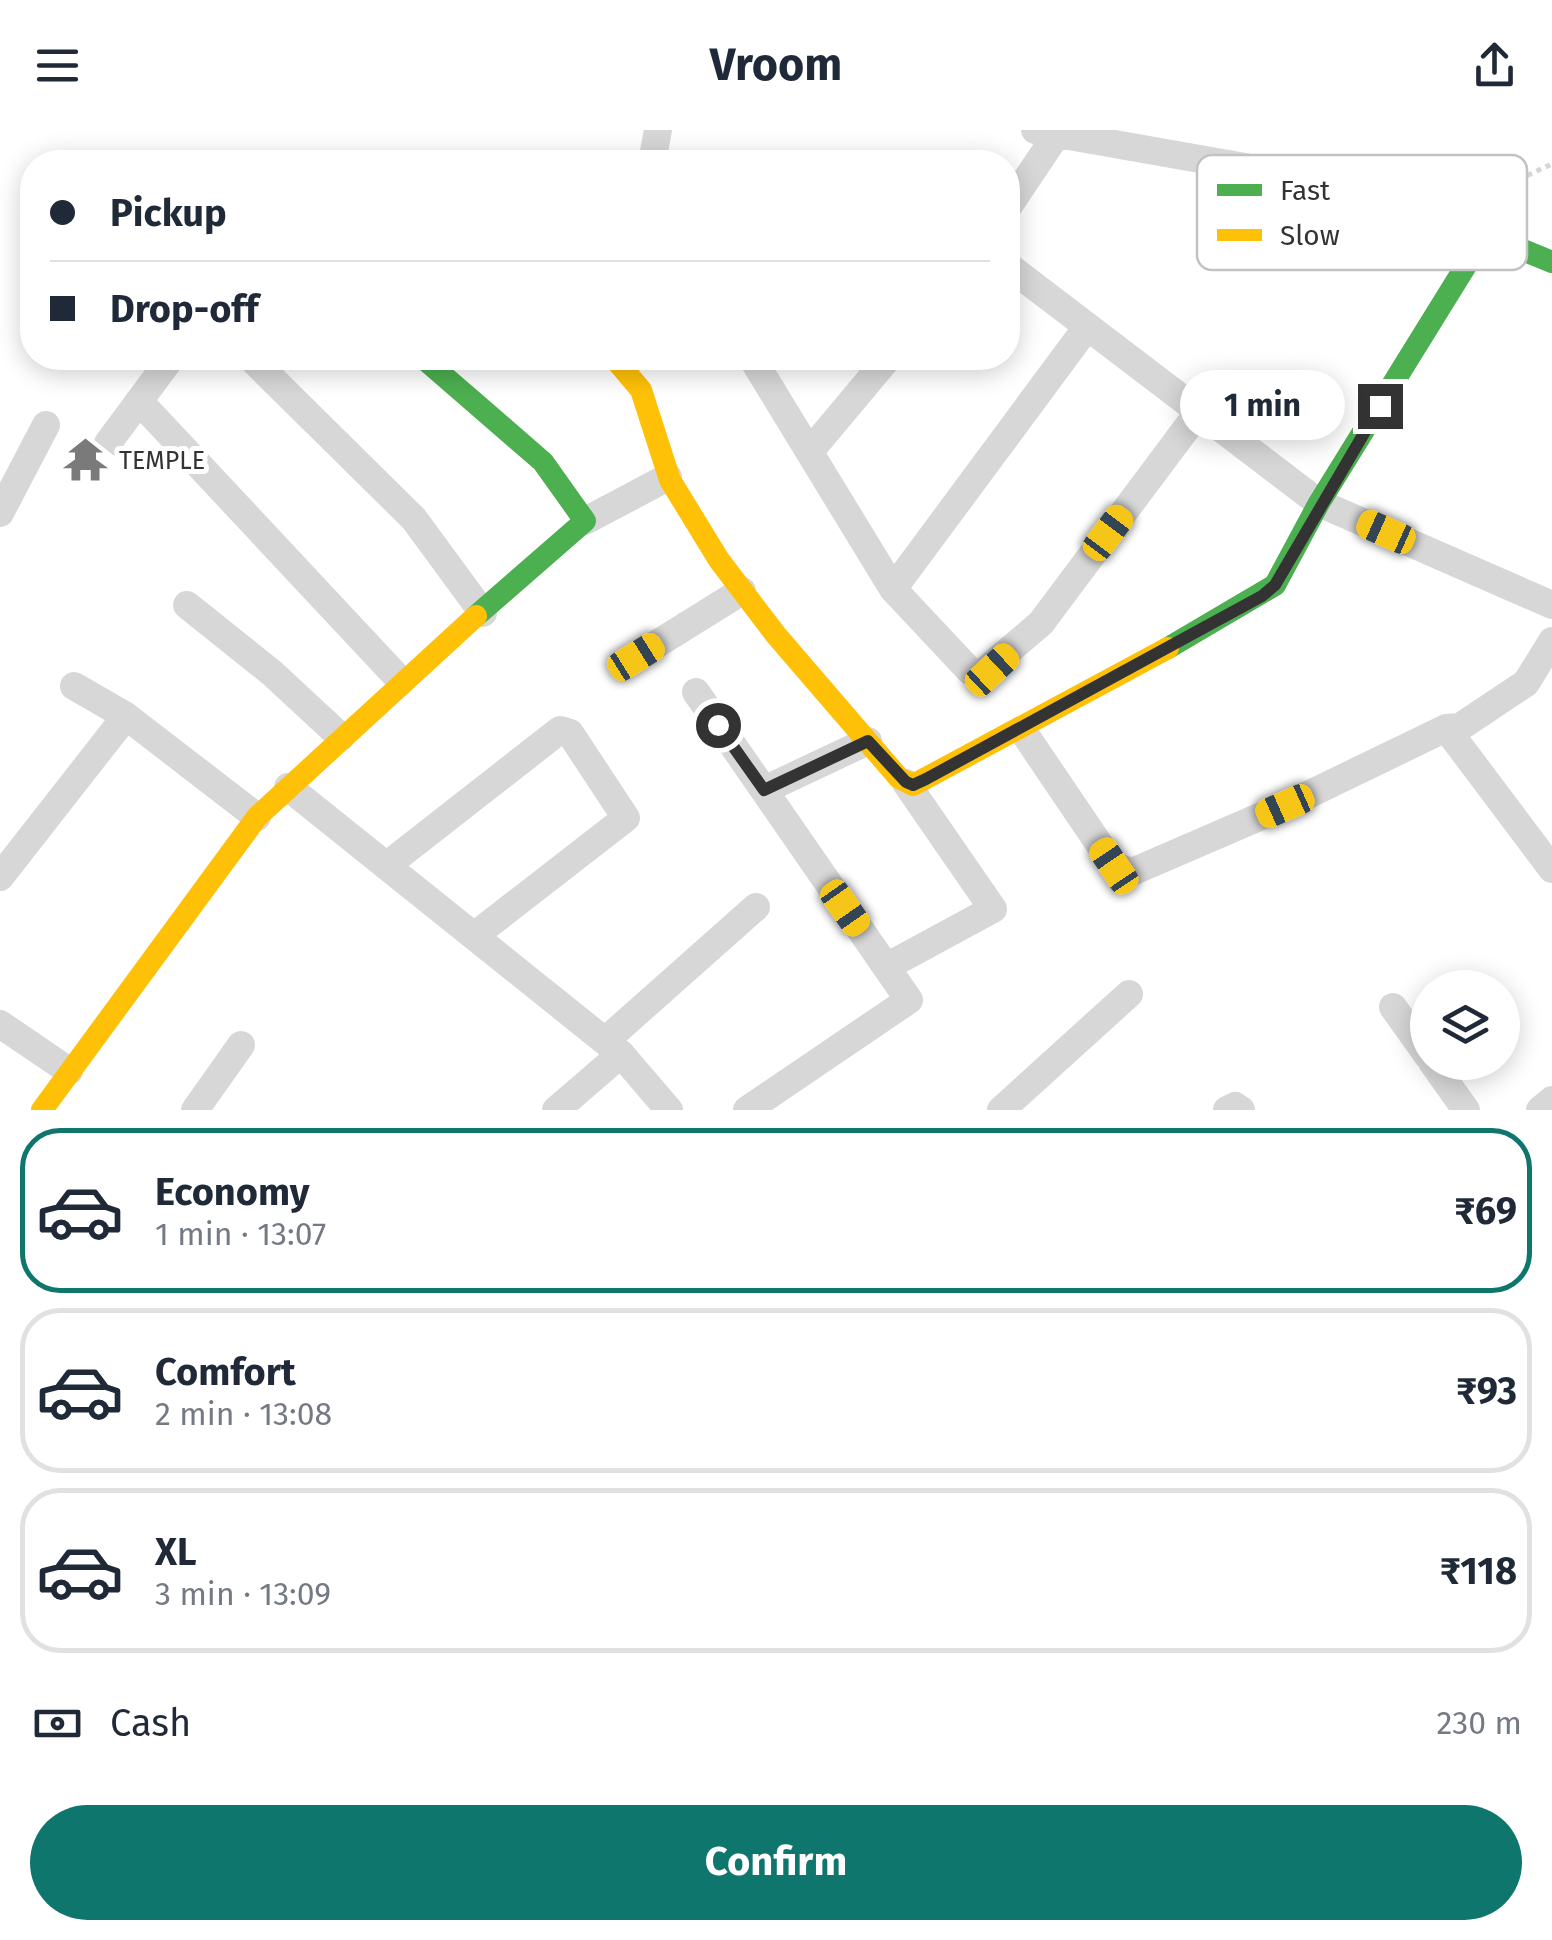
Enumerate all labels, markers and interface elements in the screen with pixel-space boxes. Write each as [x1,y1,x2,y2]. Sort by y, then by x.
icon: menu [30,38,85,93]
text: Vroom [710,38,842,92]
icon: share [1467,38,1522,93]
legend [1197,155,1527,270]
text: Fast [1280,174,1331,207]
text: Pickup [110,190,227,236]
text: Slow [1280,219,1340,252]
text: Drop-off [110,286,258,332]
callout: 1 min [1180,371,1345,441]
route end [1358,384,1403,429]
text: 1 min [1224,386,1301,424]
temple icon: TEMPLE [62,436,110,484]
place label: TEMPLE [119,446,205,476]
car [1078,500,1138,566]
car [1352,506,1420,558]
car [603,628,669,686]
car [960,639,1024,701]
route start [696,703,741,748]
car [1251,780,1319,832]
car [1085,833,1143,899]
car [816,875,874,941]
map controls [1410,970,1520,1080]
button: layers [1410,970,1520,1080]
icon: car [35,1166,125,1256]
text: Economy [155,1169,310,1215]
text: ₹69 [1454,1188,1517,1234]
text: 1 min · 13:07 [155,1215,326,1253]
icon: car [35,1346,125,1436]
text: Comfort [155,1349,296,1395]
text: ₹93 [1456,1368,1517,1414]
text: 2 min · 13:08 [155,1395,332,1433]
icon: car [35,1526,125,1616]
text: XL [155,1529,197,1575]
text: ₹118 [1440,1548,1517,1594]
text: 3 min · 13:09 [155,1575,331,1613]
icon: cash [30,1696,85,1751]
text: Cash [110,1700,191,1746]
text: 230 m [1437,1704,1522,1742]
button: Confirm [30,1805,1522,1920]

